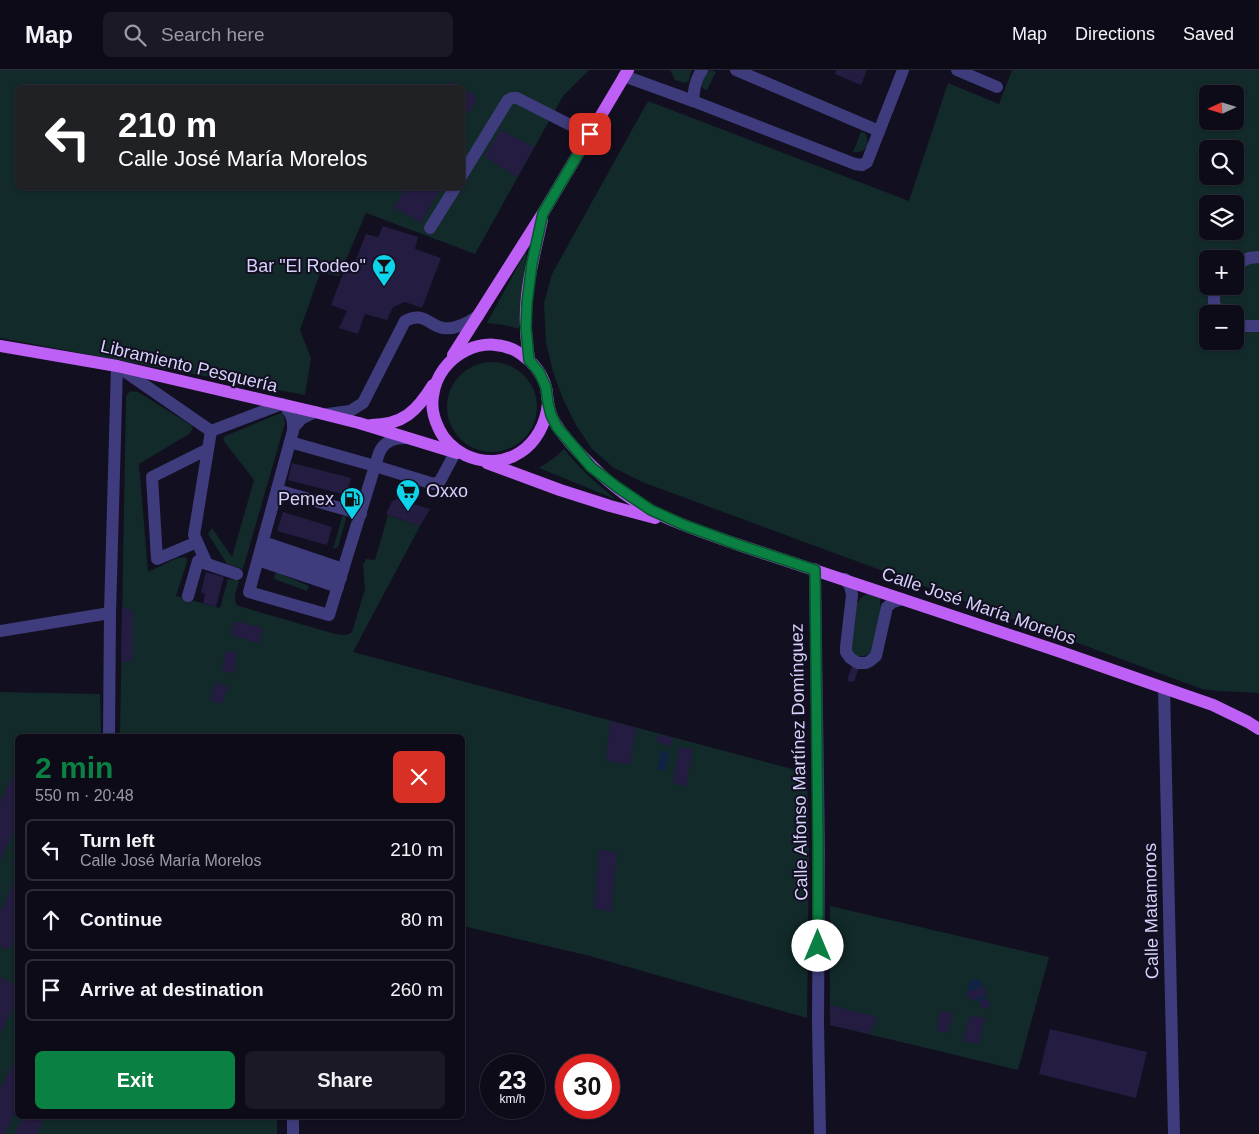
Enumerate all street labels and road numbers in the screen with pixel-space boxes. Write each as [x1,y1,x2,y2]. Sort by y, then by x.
street label: Libramiento Pesquería [99,336,280,396]
street label: Calle José María Morelos [879,563,1079,649]
street label: Calle Alfonso Martínez Domínguez [787,623,811,901]
street label: Calle Matamoros [1140,843,1162,979]

